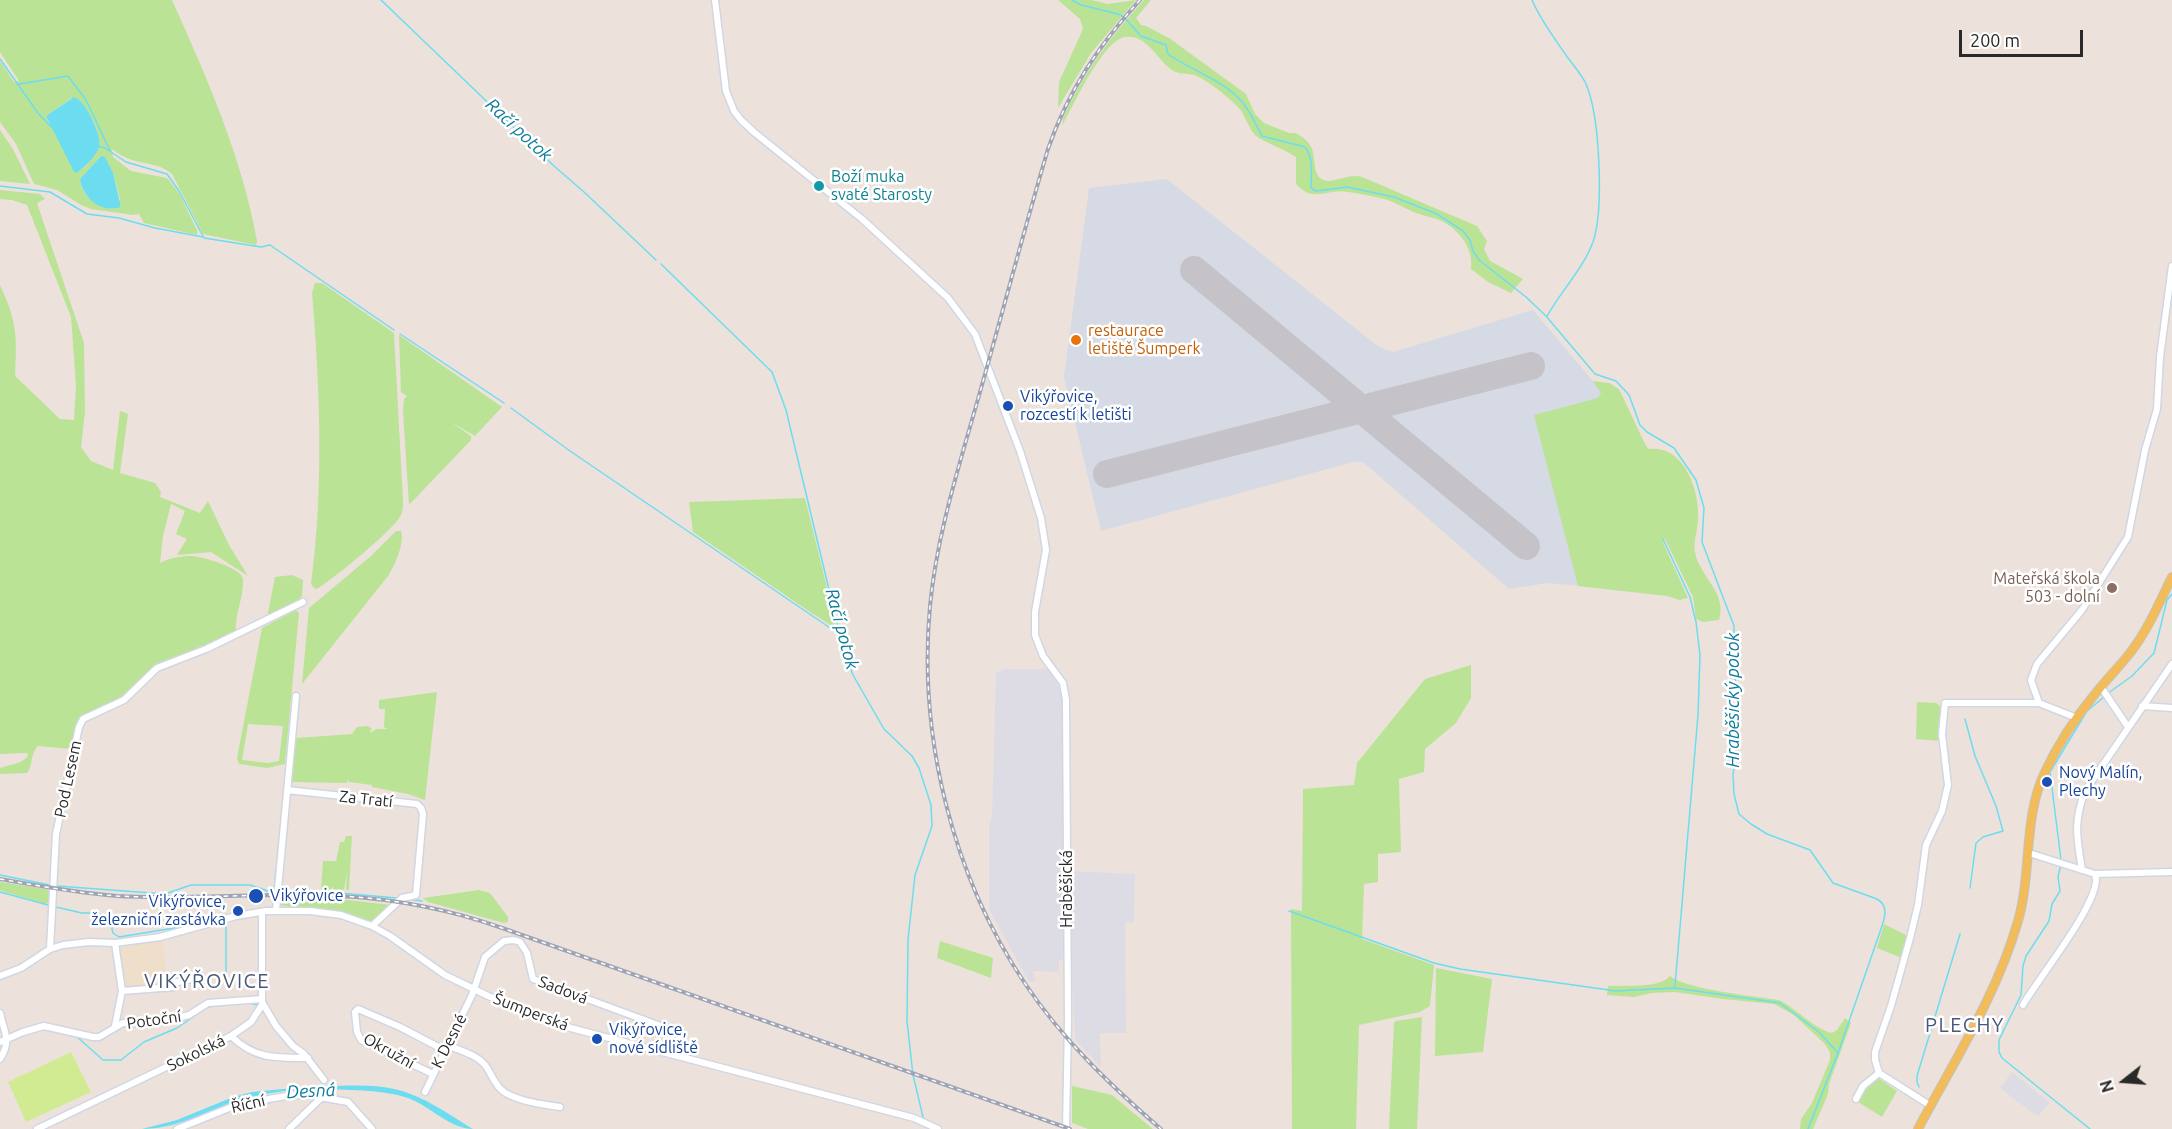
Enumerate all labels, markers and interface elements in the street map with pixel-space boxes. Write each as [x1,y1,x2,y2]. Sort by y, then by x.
scale bar [1962,18,2086,56]
text: 200 m [1970,30,2020,50]
water label: Račí potok [481,94,557,166]
place label: Boží muka svaté Starosty [831,167,932,205]
marker: Boží muka svaté Starosty [812,179,826,193]
place label: restaurace letiště Šumperk [1088,321,1201,359]
marker: restaurace letiště Šumperk [1069,333,1083,347]
place label: Vikýřovice, rozcestí k letišti [1020,387,1132,425]
marker: Vikýřovice, rozcestí k letišti [1001,399,1015,413]
place label: Mateřská škola 503 - dolní [1993,569,2100,607]
marker: Mateřská škola 503 - dolní [2105,581,2119,595]
water label: Račí potok [821,586,863,672]
water label: Hraběšický potok [1722,632,1744,768]
street label: Pod Lesem [50,739,86,819]
place label: Nový Malín, Plechy [2059,763,2143,801]
marker: Nový Malín, Plechy [2040,775,2054,789]
street label: Za Tratí [338,787,394,811]
street label: Hraběšická [1057,850,1077,928]
place label: Vikýřovice [270,886,344,906]
marker: Vikýřovice [247,887,265,905]
place label: Vikýřovice, železniční zastávka [91,892,226,930]
marker: Vikýřovice, železniční zastávka [231,904,245,918]
district label: VIKÝŘOVICE [144,969,270,993]
street label: Sadová [536,972,590,1008]
street label: Šumperská [491,989,571,1035]
street label: Potoční [126,1007,182,1033]
street label: K Desné [427,1011,471,1071]
district label: PLECHY [1925,1013,2005,1037]
place label: Vikýřovice, nové sídliště [609,1020,698,1058]
street label: Okružní [360,1029,418,1073]
street label: Sokolská [164,1031,228,1075]
marker: Vikýřovice, nové sídliště [590,1032,604,1046]
north arrow [2094,1051,2154,1111]
text: N [2096,1078,2117,1095]
water label: Desná [286,1079,336,1103]
street label: Říční [229,1091,267,1117]

